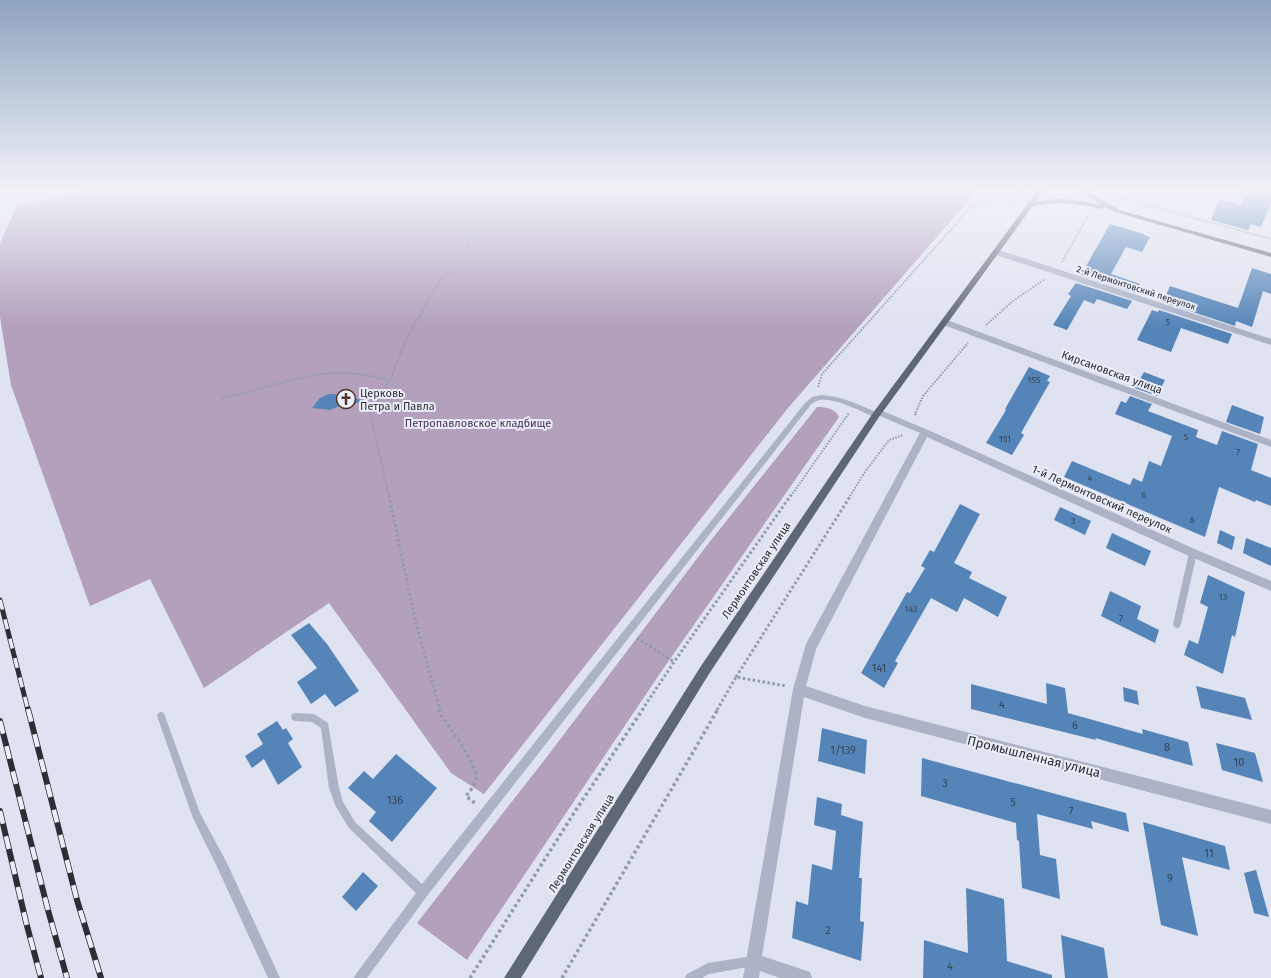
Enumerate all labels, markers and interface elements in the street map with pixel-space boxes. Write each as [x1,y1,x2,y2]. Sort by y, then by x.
street label: 2-й Лермонтовский переулок [1075,264,1197,312]
house number: 5 [1166,317,1171,327]
street label: Кирсановская улица [1060,348,1164,397]
house number: 155 [1028,375,1041,385]
place label: Церковь Петра и Павла [360,387,435,413]
church icon: Церковь Петра и Павла [335,388,357,410]
park label: Петропавловское кладбище [405,417,551,430]
house number: 5 [1184,432,1189,442]
house number: 151 [999,434,1011,444]
house number: 7 [1236,447,1240,457]
street label: 1-й Лермонтовский переулок [1030,463,1174,536]
house number: 4 [1088,473,1093,483]
house number: 6 [1142,490,1147,500]
house number: 8 [1190,515,1195,525]
house number: 3 [1071,516,1075,526]
street label: Лермонтовская улица [719,519,794,621]
house number: 13 [1219,592,1227,602]
house number: 143 [904,604,918,614]
house number: 7 [1119,613,1123,623]
house number: 141 [872,662,886,675]
house number: 4 [999,698,1005,711]
house number: 6 [1072,719,1078,732]
street label: Промышленная улица [966,733,1102,780]
house number: 8 [1164,741,1170,754]
house number: 1/139 [830,744,856,757]
house number: 10 [1234,756,1244,769]
house number: 3 [942,777,948,790]
street label: Лермонтовская улица [546,792,617,895]
house number: 136 [387,794,403,807]
house number: 5 [1010,796,1016,809]
house number: 7 [1069,805,1074,818]
house number: 11 [1204,847,1214,860]
house number: 9 [1167,872,1173,885]
house number: 2 [825,924,831,937]
house number: 4 [947,960,953,973]

